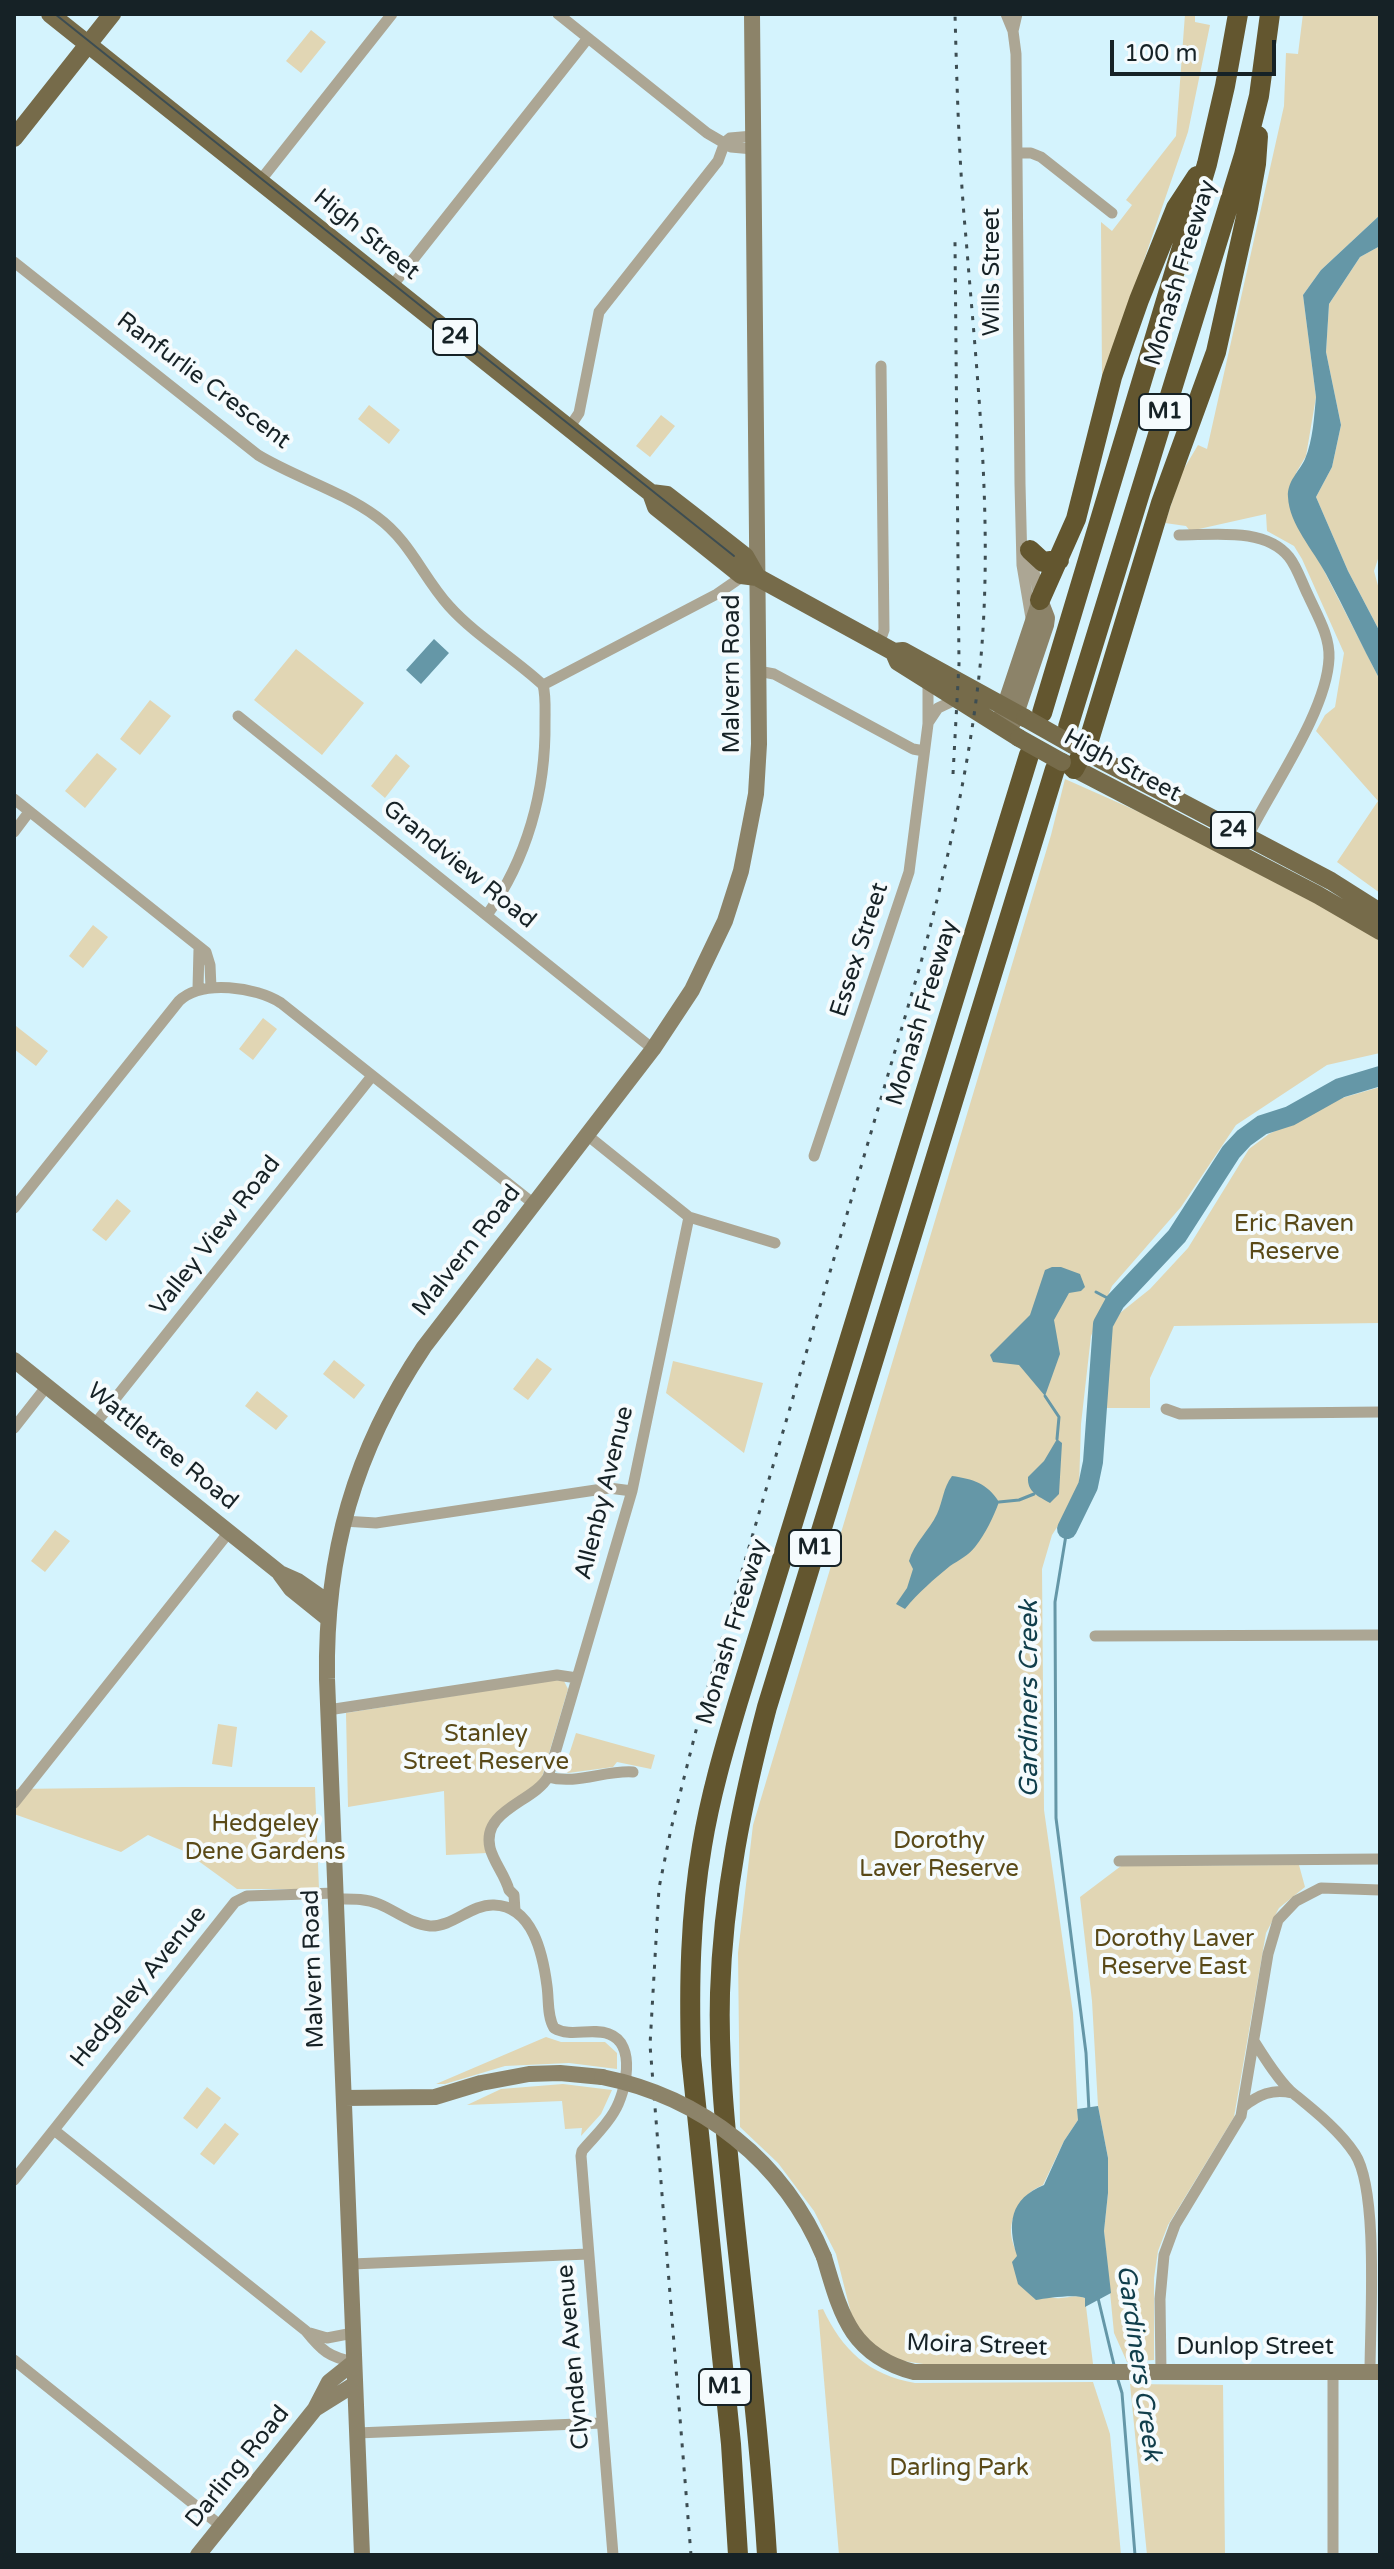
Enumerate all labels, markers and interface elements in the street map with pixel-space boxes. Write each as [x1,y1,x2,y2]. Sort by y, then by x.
scale bar [1114,24,1280,74]
text: 100 m [1124,39,1198,68]
street label: Monash Freeway [1139,177,1223,369]
street label: High Street [307,183,425,287]
street label: Wills Street [979,208,1007,336]
street label: Ranfurlie Crescent [111,306,295,456]
road number: 24 [433,319,477,355]
road number: M1 [1139,394,1191,430]
street label: Malvern Road [719,594,747,754]
street label: High Street [1059,723,1185,809]
street label: Grandview Road [377,795,541,935]
road number: 24 [1211,812,1255,848]
street label: Essex Street [825,879,895,1021]
street label: Monash Freeway [881,917,965,1109]
street label: Valley View Road [145,1150,287,1322]
street label: Malvern Road [407,1179,527,1323]
park label: Eric Raven Reserve [1234,1211,1354,1267]
street label: Wattletree Road [81,1377,243,1517]
street label: Allenby Avenue [570,1403,640,1583]
road number: M1 [789,1530,841,1566]
street label: Monash Freeway [691,1536,775,1728]
water label: Gardiners Creek [1014,1600,1046,1798]
park label: Stanley Street Reserve [403,1721,569,1777]
park label: Hedgeley Dene Gardens [185,1811,345,1867]
park label: Dorothy Laver Reserve [859,1828,1019,1884]
street label: Malvern Road [297,1889,331,2049]
street label: Hedgeley Avenue [65,1900,213,2074]
park label: Dorothy Laver Reserve East [1094,1926,1254,1982]
street label: Clynden Avenue [552,2263,596,2451]
water label: Gardiners Creek [1109,2263,1167,2463]
street label: Moira Street [906,2329,1048,2363]
street label: Dunlop Street [1176,2334,1334,2362]
road number: M1 [699,2369,751,2405]
street label: Darling Road [180,2400,296,2534]
park label: Darling Park [889,2455,1029,2483]

